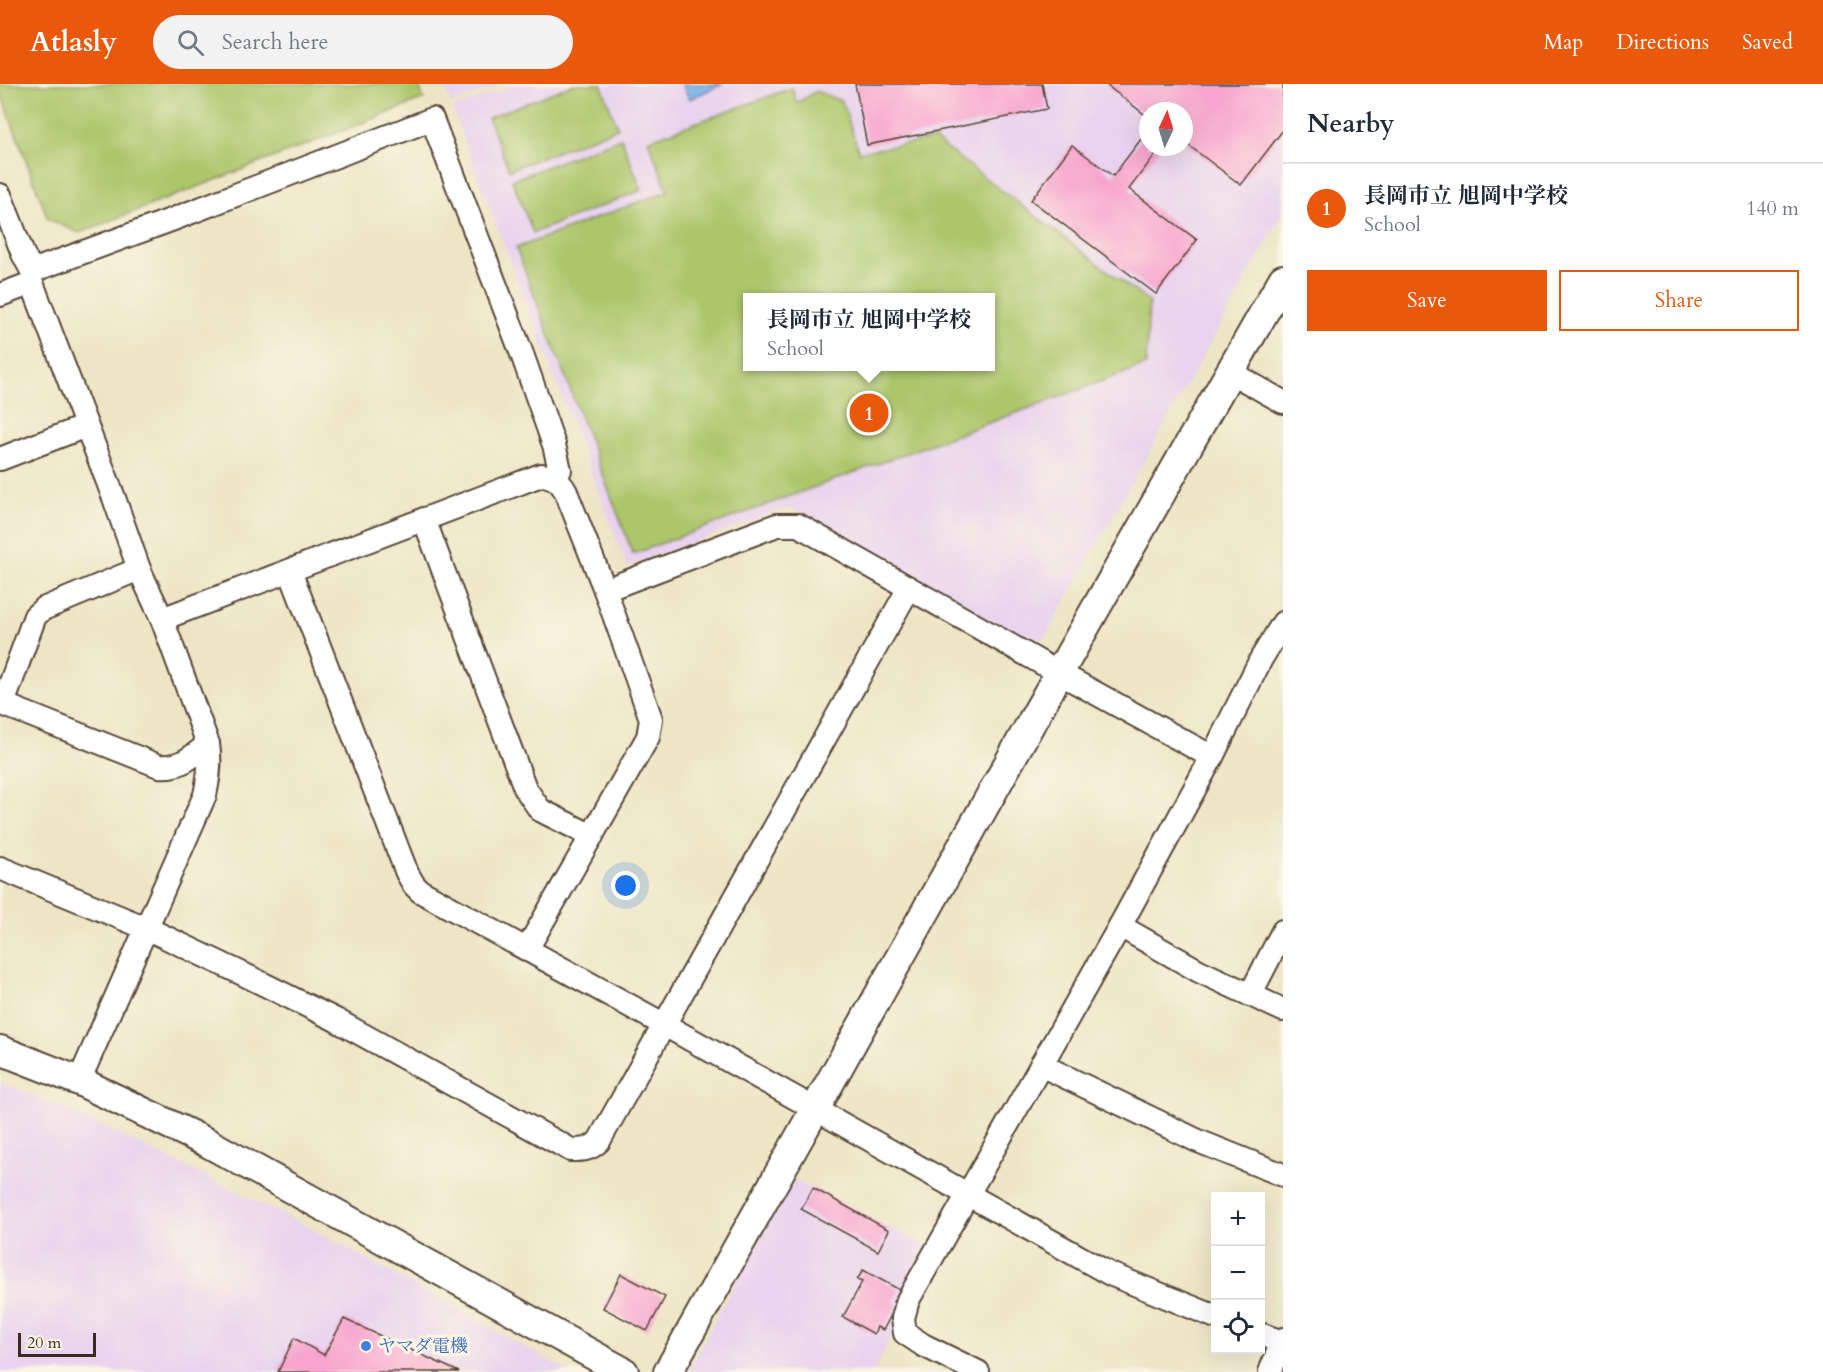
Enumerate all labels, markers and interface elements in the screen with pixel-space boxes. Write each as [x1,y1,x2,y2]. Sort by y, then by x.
search box [153,15,573,69]
text: Atlasly [30,23,117,61]
icon: search [174,26,207,59]
text: Search here [222,27,328,57]
text: Map [1543,28,1583,57]
text: Directions [1616,28,1709,57]
text: Saved [1742,28,1793,57]
north arrow [1139,102,1193,156]
text: Nearby [1307,106,1395,141]
text: 長岡市立 旭岡中学校 [1364,181,1568,211]
text: 1 [1321,195,1332,222]
text: 140 m [1746,195,1799,222]
text: School [1364,211,1421,238]
button: Save [1307,270,1547,331]
button: Share [1559,270,1799,331]
popup [743,293,995,371]
text: 長岡市立 旭岡中学校 [767,305,971,335]
text: School [767,335,824,362]
pin: 1 [850,390,888,436]
your location [611,871,640,900]
map controls [1211,1192,1265,1354]
button: + [1211,1192,1265,1246]
button: − [1211,1246,1265,1300]
button: locate [1211,1300,1265,1354]
scale bar [18,1330,96,1358]
text: 20 m [27,1332,61,1354]
place label: ヤマダ電機 [378,1334,468,1359]
marker: ヤマダ電機 [359,1339,373,1353]

